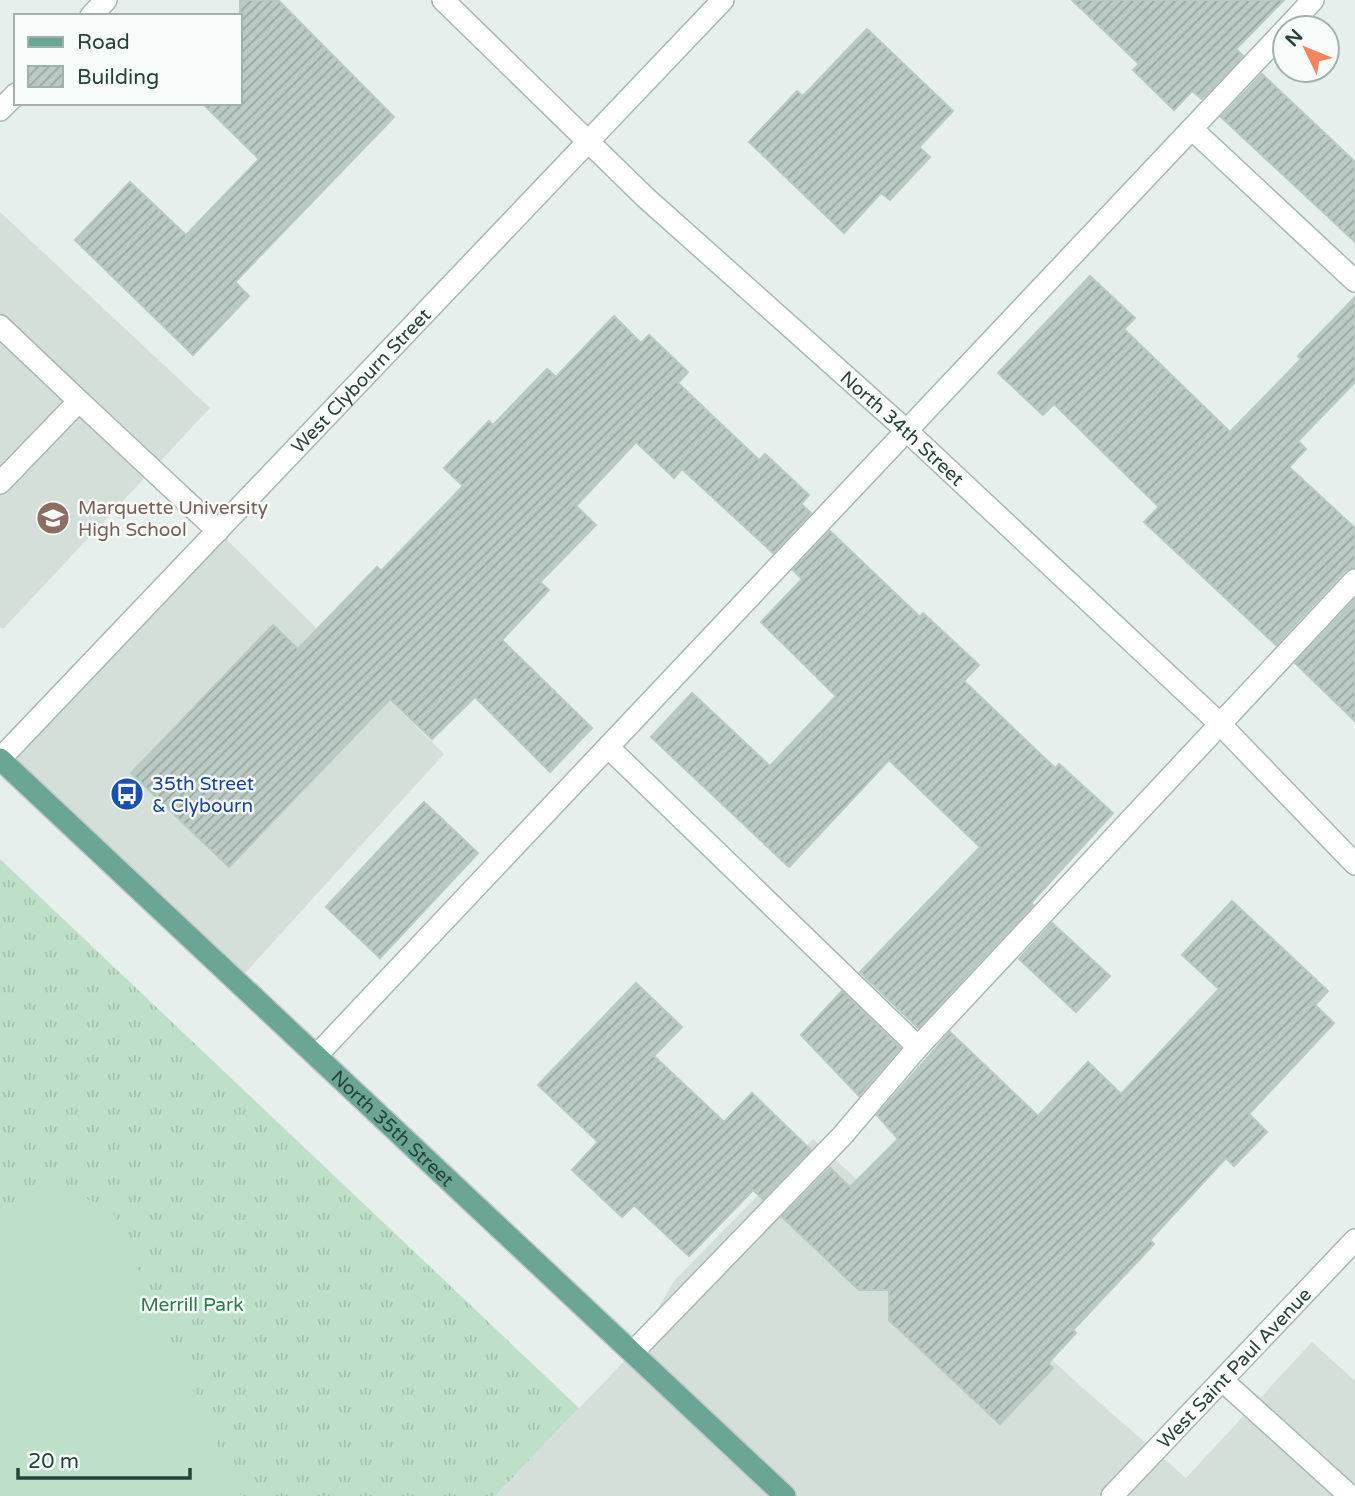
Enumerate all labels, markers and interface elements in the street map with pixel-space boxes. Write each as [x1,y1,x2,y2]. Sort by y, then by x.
legend [14,14,242,105]
north arrow [1271,14,1341,84]
text: N [1281,25,1308,51]
text: Road [77,30,130,55]
text: Building [77,65,159,90]
street label: West Clybourn Street [287,304,436,458]
street label: North 34th Street [835,367,968,491]
place label: Marquette University High School [78,497,268,541]
school or university icon: Marquette University High School [34,499,72,537]
place label: 35th Street & Clybourn [152,773,254,817]
bus stop icon: 35th Street & Clybourn [108,775,146,813]
street label: North 35th Street [327,1066,458,1191]
street label: West Saint Paul Avenue [1153,1283,1316,1453]
park label: Merrill Park [140,1294,244,1316]
scale bar [18,1436,189,1480]
text: 20 m [28,1449,79,1474]

